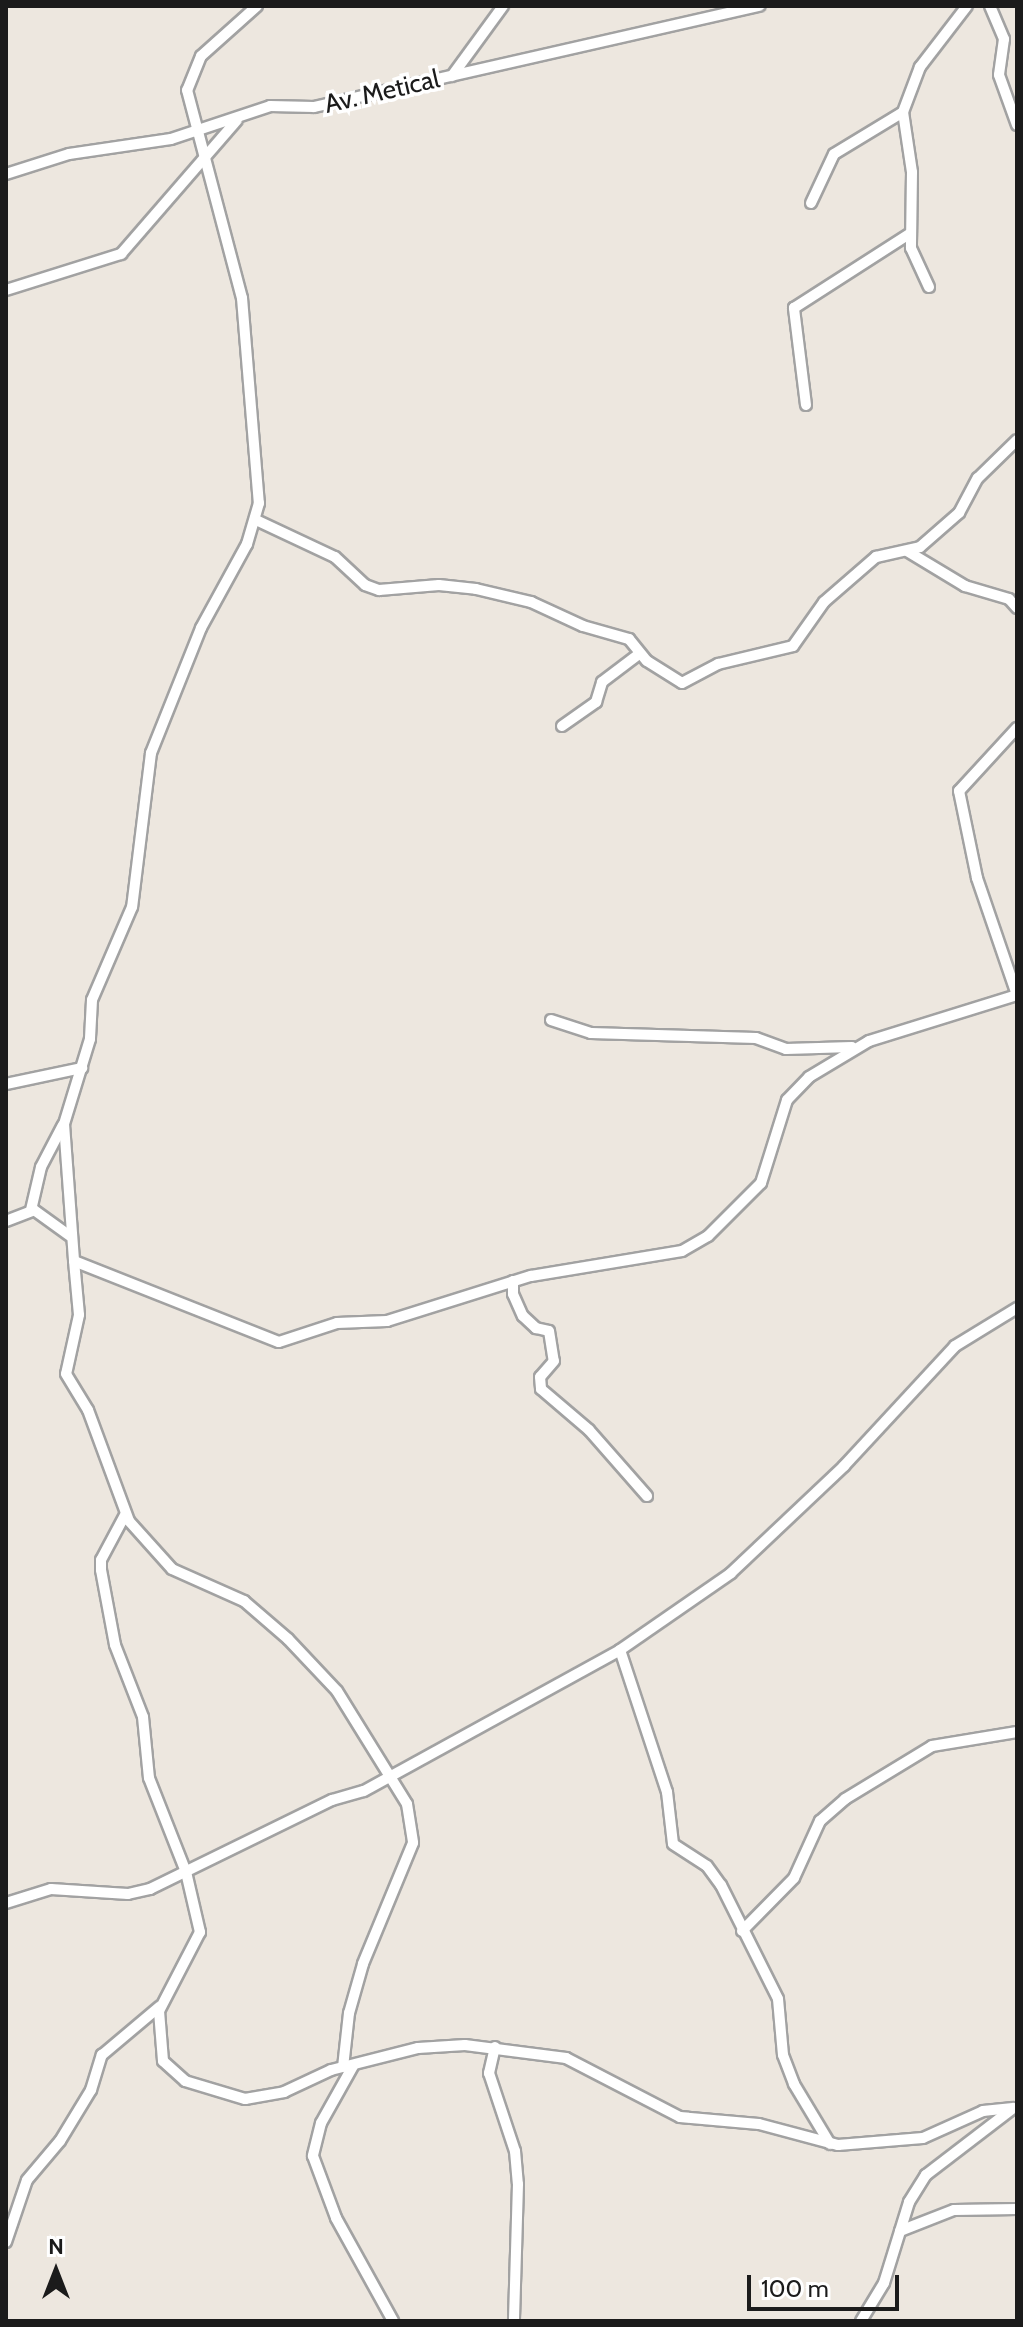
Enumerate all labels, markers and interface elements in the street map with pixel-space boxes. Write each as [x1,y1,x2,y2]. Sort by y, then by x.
street label: Av. Metical [321,64,443,120]
north arrow [16,2231,96,2311]
text: N [48,2233,64,2260]
scale bar [751,2259,903,2309]
text: 100 m [761,2274,829,2303]

